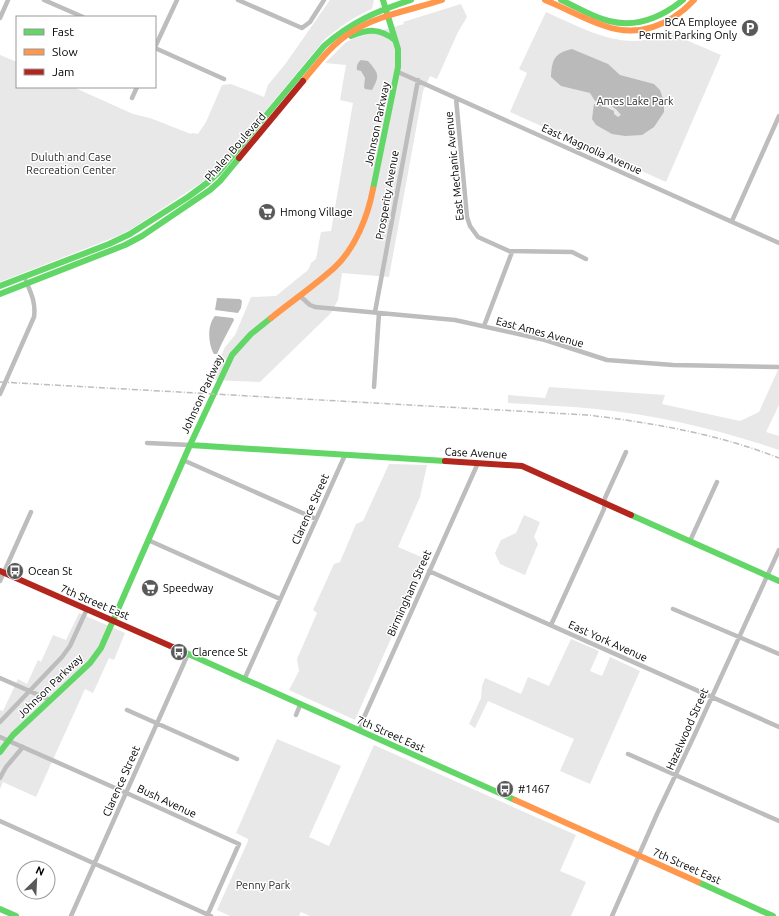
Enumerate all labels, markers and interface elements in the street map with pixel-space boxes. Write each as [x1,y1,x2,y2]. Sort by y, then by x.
legend [16,16,156,88]
place label: BCA Employee Permit Parking Only [639,16,738,41]
parking icon: BCA Employee Permit Parking Only [740,18,760,38]
text: Fast [52,25,74,38]
text: Slow [52,45,78,58]
text: Jam [52,65,74,78]
street label: Johnson Parkway [362,80,392,167]
park label: Ames Lake Park [596,95,674,107]
street label: Phalen Boulevard [202,110,268,184]
street label: East Mechanic Avenue [442,111,466,221]
street label: East Magnolia Avenue [540,121,644,177]
street label: Prosperity Avenue [373,149,401,241]
park label: Duluth and Case Recreation Center [26,151,117,176]
supermarket icon: Hmong Village [257,202,277,222]
place label: Hmong Village [280,206,353,218]
street label: East Ames Avenue [495,314,585,350]
street label: Johnson Parkway [178,352,226,435]
street label: Case Avenue [444,445,508,461]
street label: Clarence Street [289,471,331,546]
street label: Birmingham Street [385,547,434,638]
bus stop icon: Ocean St [5,561,25,581]
place label: Ocean St [28,565,73,577]
supermarket icon: Speedway [140,578,160,598]
street label: 7th Street East [59,582,132,622]
place label: Speedway [163,582,214,594]
street label: East York Avenue [567,618,649,664]
bus stop icon: Clarence St [169,642,189,662]
place label: Clarence St [192,646,248,658]
street label: Johnson Parkway [15,651,86,720]
street label: Hazelwood Street [664,686,711,772]
street label: 7th Street East [355,714,428,755]
street label: Clarence Street [100,743,142,818]
bus stop icon: #1467 [495,779,515,799]
street label: Bush Avenue [136,782,198,820]
place label: #1467 [518,783,550,795]
street label: 7th Street East [651,846,724,887]
north arrow [16,860,56,900]
text: N [34,864,46,878]
park label: Penny Park [236,879,291,891]

